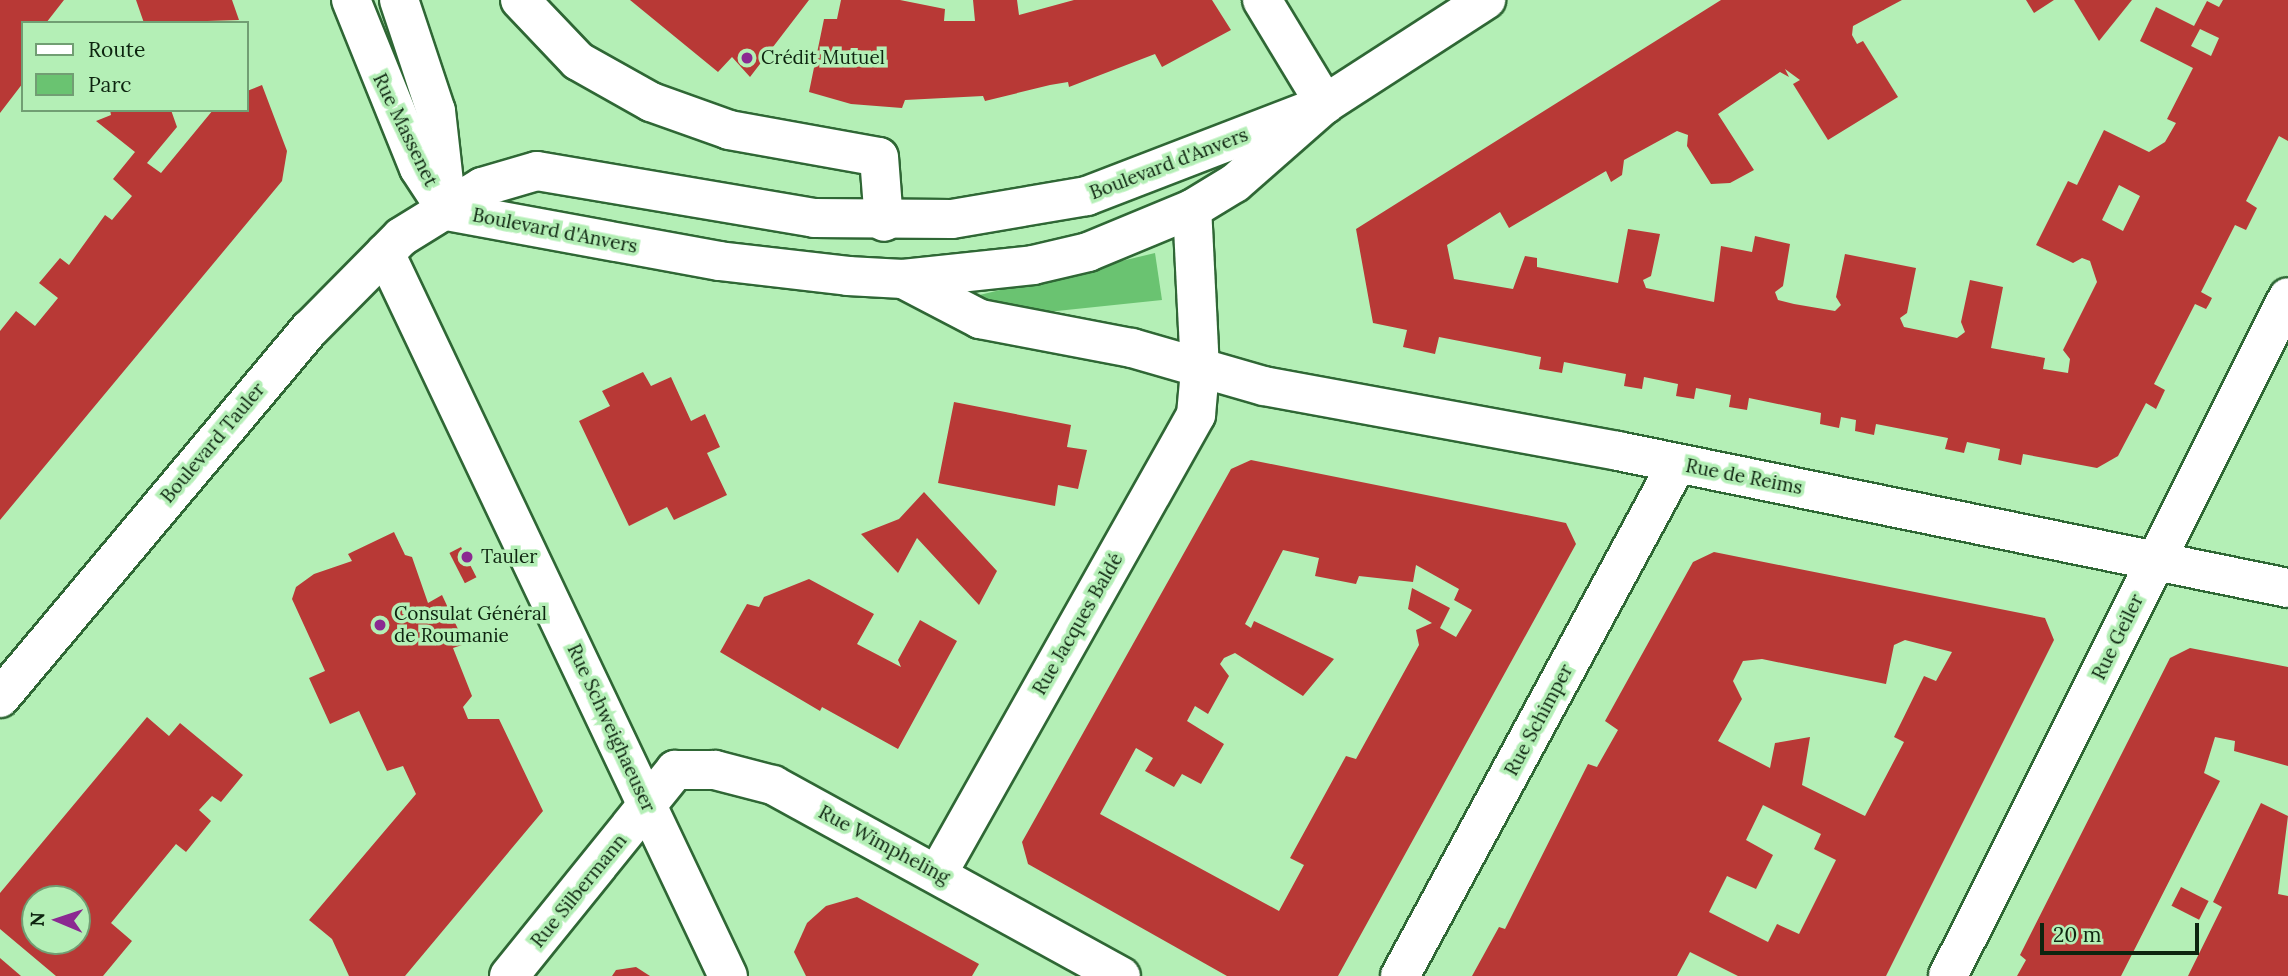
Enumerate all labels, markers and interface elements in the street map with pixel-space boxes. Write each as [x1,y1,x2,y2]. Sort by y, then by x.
legend [21,21,248,112]
text: Route [88,36,145,63]
place label: Crédit Mutuel [761,47,885,69]
marker: Crédit Mutuel [739,50,755,66]
street label: Rue Massenet [368,70,442,190]
text: Parc [88,71,132,98]
street label: Boulevard d'Anvers [1087,123,1251,205]
street label: Boulevard d'Anvers [471,204,639,258]
street label: Boulevard Tauler [156,378,270,508]
street label: Rue de Reims [1684,455,1804,499]
place label: Tauler [481,546,537,568]
marker: Tauler [459,549,475,565]
street label: Rue Jacques Baldé [1028,549,1128,699]
street label: Rue Geiler [2088,590,2148,684]
place label: Consulat Général de Roumanie [394,603,547,647]
marker: Consulat Général de Roumanie [372,617,388,633]
street label: Rue Schweighaeuser [562,640,660,816]
street label: Rue Schimper [1500,660,1578,780]
street label: Rue Wimpheling [815,801,953,889]
street label: Rue Silbermann [526,830,632,952]
north arrow [21,885,91,955]
scale bar [2043,909,2202,953]
text: N [25,912,49,927]
text: 20 m [2053,921,2102,948]

